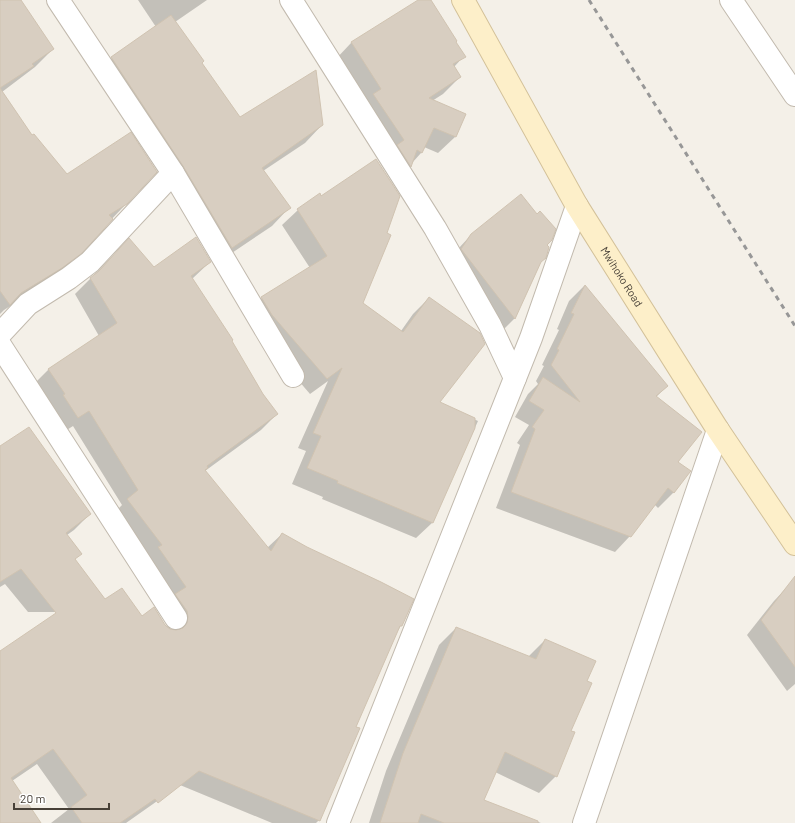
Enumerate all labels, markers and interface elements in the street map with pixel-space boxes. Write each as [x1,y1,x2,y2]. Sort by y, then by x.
street label: Mwihoko Road [598,244,646,309]
scale bar [14,785,109,811]
text: 20 m [20,791,46,805]

